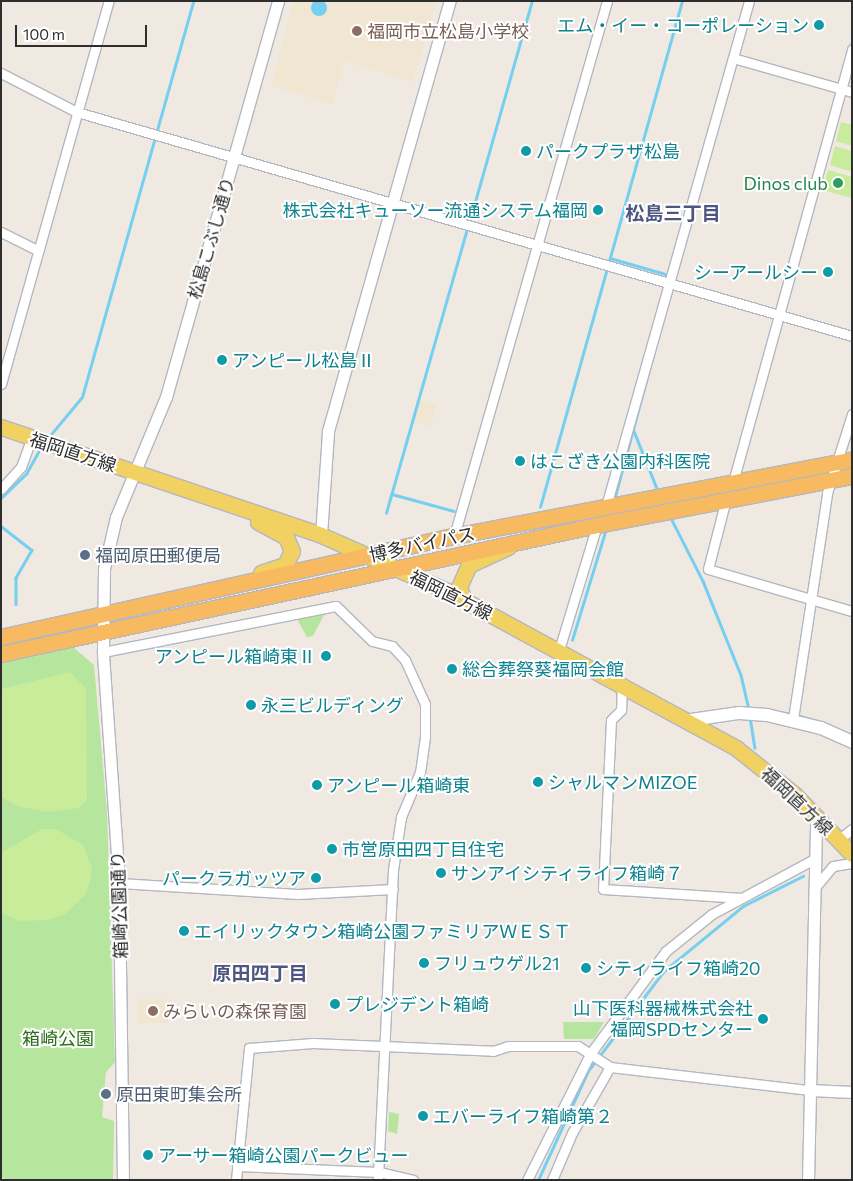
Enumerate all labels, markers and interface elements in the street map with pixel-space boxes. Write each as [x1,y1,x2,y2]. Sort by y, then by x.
place label: エム・イー・コーポレーション [557,14,809,36]
scale bar [18,15,150,47]
marker: エム・イー・コーポレーション [813,19,825,31]
place label: 福岡市立松島小学校 [367,20,529,42]
text: 100 m [23,25,65,43]
marker: 福岡市立松島小学校 [351,25,363,37]
place label: パークプラザ松島 [536,140,680,162]
marker: パークプラザ松島 [520,145,532,157]
place label: Dinos club [743,172,828,194]
street label: 松島こぶし通り [183,174,239,302]
marker: Dinos club [832,177,844,189]
place label: 株式会社キューソー流通システム福岡 [282,199,588,221]
district label: 松島三丁目 [626,202,720,224]
marker: 株式会社キューソー流通システム福岡 [592,204,604,216]
place label: シーアールシー [693,261,818,283]
marker: シーアールシー [822,266,834,278]
place label: アンピール松島Ⅱ [232,349,376,371]
marker: アンピール松島Ⅱ [216,354,228,366]
street label: 福岡直方線 [27,428,119,476]
place label: はこざき公園内科医院 [530,450,710,472]
marker: はこざき公園内科医院 [514,455,526,467]
street label: 博多バイパス [367,522,477,566]
place label: 福岡原田郵便局 [95,544,221,566]
marker: 福岡原田郵便局 [79,549,91,561]
street label: 福岡直方線 [406,566,496,624]
place label: アンピール箱崎東Ⅱ [154,645,316,667]
marker: アンピール箱崎東Ⅱ [320,650,332,662]
place label: 総合葬祭葵福岡会館 [462,658,624,680]
marker: 総合葬祭葵福岡会館 [446,663,458,675]
place label: 永三ビルディング [261,694,405,716]
marker: 永三ビルディング [245,699,257,711]
street label: 福岡直方線 [757,762,837,840]
place label: シャルマンMIZOE [548,771,697,793]
place label: アンピール箱崎東 [327,774,471,796]
marker: シャルマンMIZOE [532,776,544,788]
marker: アンピール箱崎東 [311,779,323,791]
place label: 市営原田四丁目住宅 [342,838,504,860]
marker: 市営原田四丁目住宅 [326,843,338,855]
street label: 箱崎公園通り [106,851,132,959]
place label: サンアイシティライフ箱崎７ [451,862,685,884]
place label: パークラガッツア [162,867,306,889]
marker: サンアイシティライフ箱崎７ [435,867,447,879]
marker: パークラガッツア [310,872,322,884]
place label: エイリックタウン箱崎公園ファミリアＷＥＳＴ [194,920,572,942]
marker: エイリックタウン箱崎公園ファミリアＷＥＳＴ [178,925,190,937]
place label: フリュウゲル21 [434,952,560,974]
marker: フリュウゲル21 [418,957,430,969]
place label: シティライフ箱崎20 [596,957,762,979]
district label: 原田四丁目 [213,962,307,984]
marker: シティライフ箱崎20 [580,962,592,974]
place label: プレジデント箱崎 [345,993,489,1015]
marker: プレジデント箱崎 [329,998,341,1010]
place label: 山下医科器械株式会社 福岡SPDセンター [573,998,753,1040]
place label: みらいの森保育園 [163,1000,307,1022]
marker: みらいの森保育園 [147,1005,159,1017]
marker: 山下医科器械株式会社 福岡SPDセンター [757,1013,769,1025]
park label: 箱崎公園 [22,1027,94,1049]
place label: 原田東町集会所 [116,1083,242,1105]
marker: 原田東町集会所 [100,1088,112,1100]
place label: エバーライフ箱崎第２ [433,1105,613,1127]
marker: エバーライフ箱崎第２ [417,1110,429,1122]
place label: アーサー箱崎公園パークビュー [158,1144,409,1166]
marker: アーサー箱崎公園パークビュー [142,1149,154,1161]

